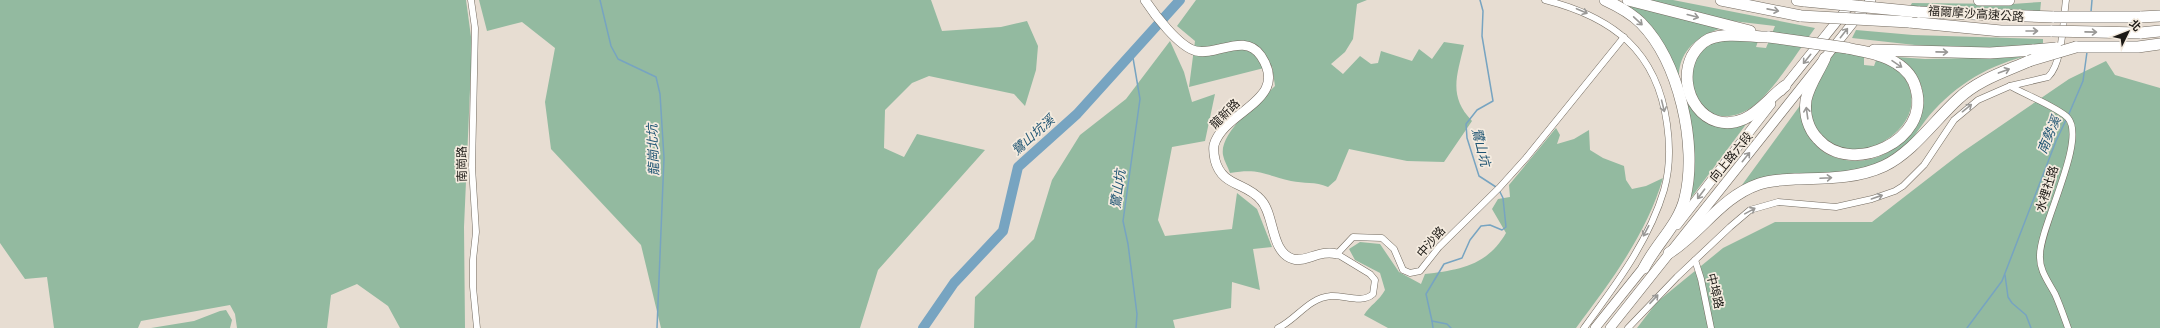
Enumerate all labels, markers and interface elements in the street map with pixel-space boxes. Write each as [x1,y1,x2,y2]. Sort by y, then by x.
street label: 福爾摩沙高速公路 [1928,4,2024,24]
one-way arrow [1766,6,1779,14]
one-way arrow [1576,8,1588,15]
north arrow [2108,12,2148,52]
one-way arrow [1686,13,1699,20]
one-way arrow [1633,16,1643,26]
text: 北 [2126,17,2143,34]
one-way arrow [2025,27,2038,35]
one-way arrow [1840,28,1849,39]
one-way arrow [2084,28,2097,36]
one-way arrow [1935,48,1948,56]
one-way arrow [1802,53,1811,64]
one-way arrow [1891,60,1902,68]
one-way arrow [1998,67,2010,75]
street label: 龍新路 [1207,96,1243,132]
one-way arrow [1660,99,1668,112]
one-way arrow [1962,104,1973,113]
one-way arrow [1803,107,1811,120]
water label: 鷺山坑溪 [1009,111,1059,158]
water label: 南勢溪 [2034,112,2064,156]
water label: 龍崗北坑 [645,122,661,176]
water label: 鷺山坑 [1469,126,1493,170]
street label: 向上路六段 [1707,129,1755,185]
street label: 南崗路 [455,146,469,182]
one-way arrow [1742,152,1750,163]
street label: 水裡社路 [2033,164,2061,214]
water label: 鷺山坑 [1108,167,1128,209]
one-way arrow [1819,174,1832,182]
one-way arrow [1696,188,1705,199]
one-way arrow [1870,193,1883,200]
one-way arrow [1744,207,1756,215]
street label: 中沙路 [1414,224,1448,260]
one-way arrow [1642,225,1650,237]
street label: 中埠路 [1704,272,1726,310]
one-way arrow [1650,294,1659,304]

